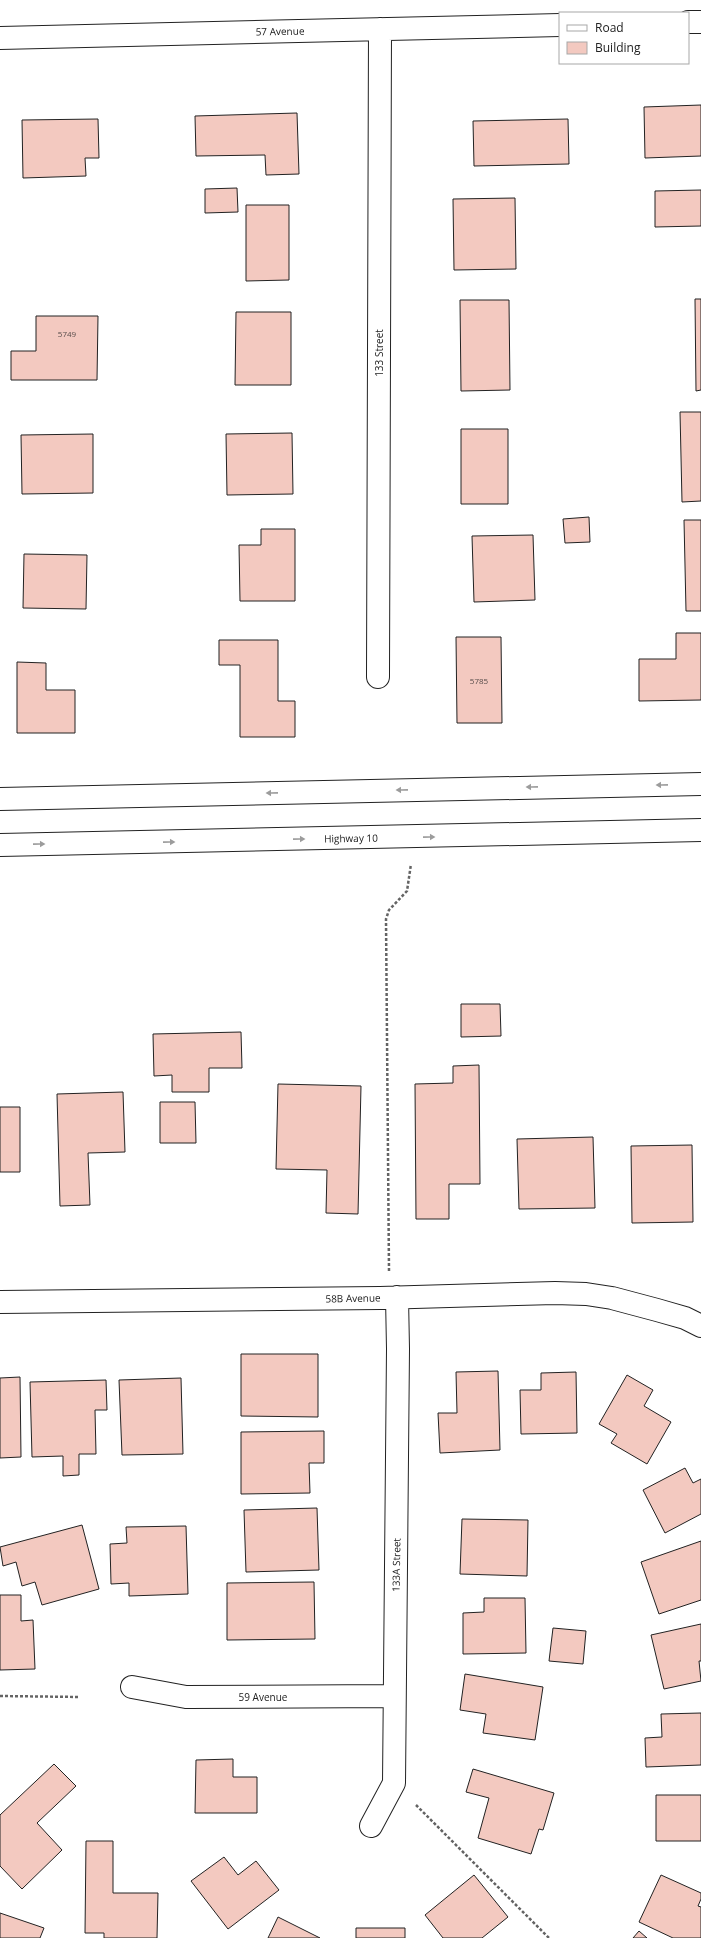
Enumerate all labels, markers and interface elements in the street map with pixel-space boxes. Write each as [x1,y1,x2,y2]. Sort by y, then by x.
legend [559,12,689,64]
text: Road [595,19,624,36]
street label: 57 Avenue [255,24,305,38]
text: Building [595,39,641,56]
house number: 5749 [58,328,77,339]
street label: 133 Street [372,329,386,377]
house number: 5785 [470,675,489,686]
one-way arrow [656,781,668,788]
one-way arrow [526,784,538,791]
one-way arrow [395,787,408,793]
one-way arrow [265,790,278,796]
street label: Highway 10 [324,831,378,845]
one-way arrow [423,833,435,840]
one-way arrow [293,836,306,842]
one-way arrow [163,839,176,845]
one-way arrow [33,841,46,847]
street label: 58B Avenue [325,1291,381,1305]
street label: 133A Street [389,1537,403,1592]
street label: 59 Avenue [239,1690,288,1704]

